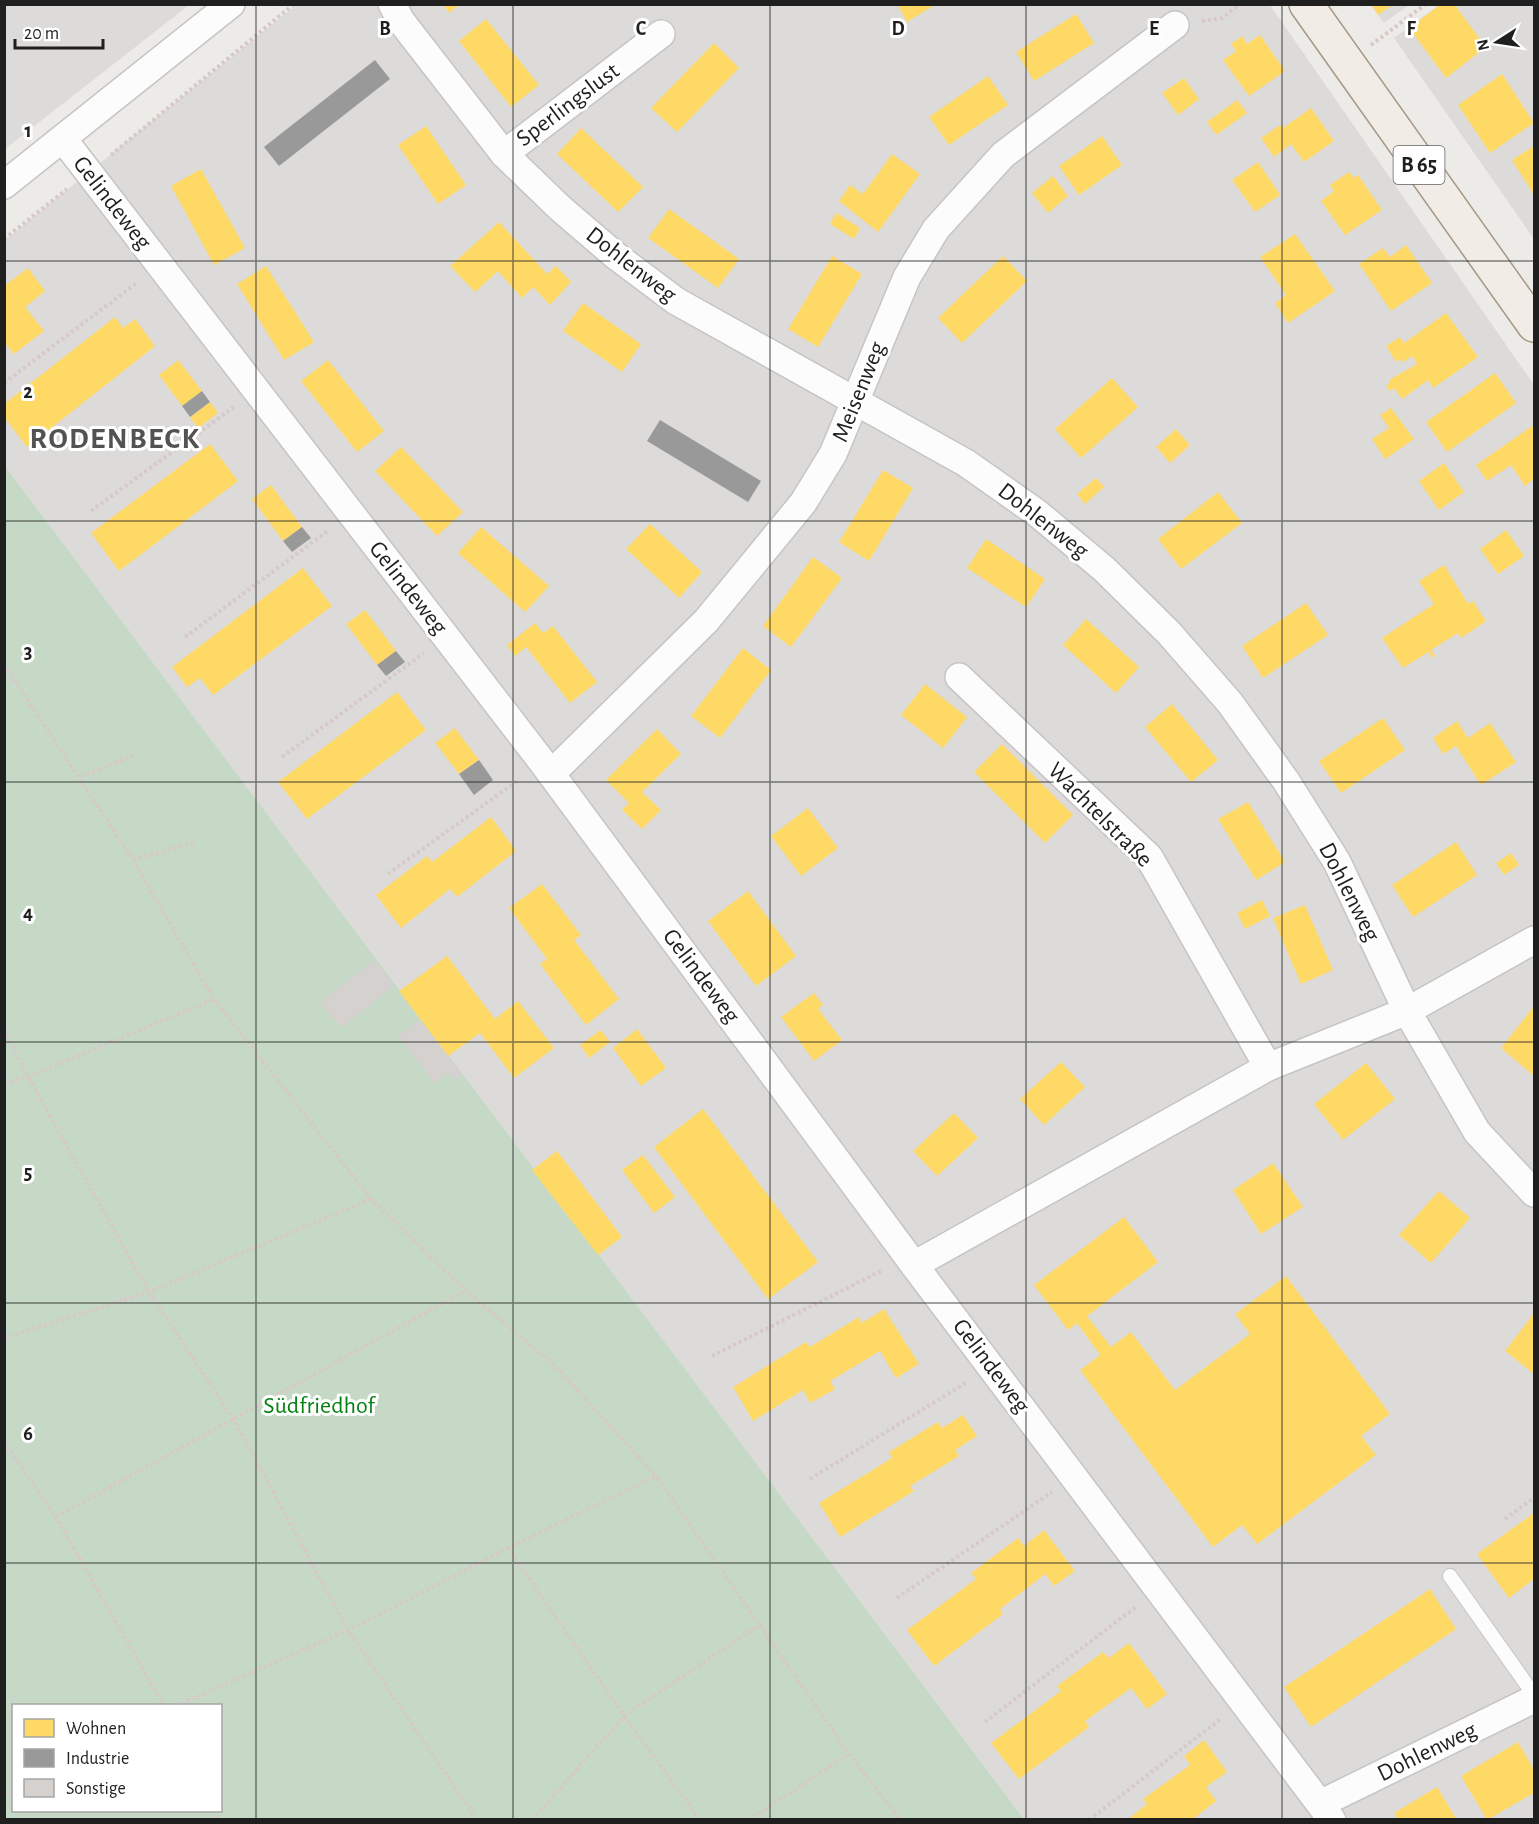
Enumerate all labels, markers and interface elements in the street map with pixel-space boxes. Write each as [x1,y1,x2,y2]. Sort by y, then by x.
scale bar [15,12,104,50]
north arrow [1467,12,1527,72]
text: B [379,19,391,39]
text: C [636,19,647,39]
text: D [891,19,905,39]
text: E [1149,19,1159,39]
text: F [1406,19,1416,39]
text: 20 m [24,25,59,43]
text: N [1474,38,1492,52]
street label: Sperlingslust [512,59,624,151]
text: 1 [24,121,32,141]
road number: B 65 [1394,146,1444,184]
street label: Gelindeweg [68,152,156,254]
street label: Dohlenweg [581,223,681,308]
street label: Meisenweg [828,338,890,445]
text: 2 [23,382,33,402]
district label: RODENBECK [30,424,200,454]
street label: Dohlenweg [993,479,1093,564]
street label: Gelindeweg [364,537,452,639]
text: 3 [24,642,32,662]
street label: Wachtelstraße [1043,758,1157,872]
street label: Dohlenweg [1314,839,1384,945]
text: 4 [23,903,33,923]
street label: Gelindeweg [658,924,744,1028]
text: 5 [24,1163,32,1183]
street label: Gelindeweg [948,1314,1034,1418]
park label: Südfriedhof [263,1394,376,1418]
text: 6 [23,1424,33,1444]
legend [12,1704,222,1812]
street label: Dohlenweg [1374,1718,1481,1786]
text: Wohnen [66,1720,126,1738]
text: Industrie [66,1750,129,1768]
text: Sonstige [66,1780,126,1798]

